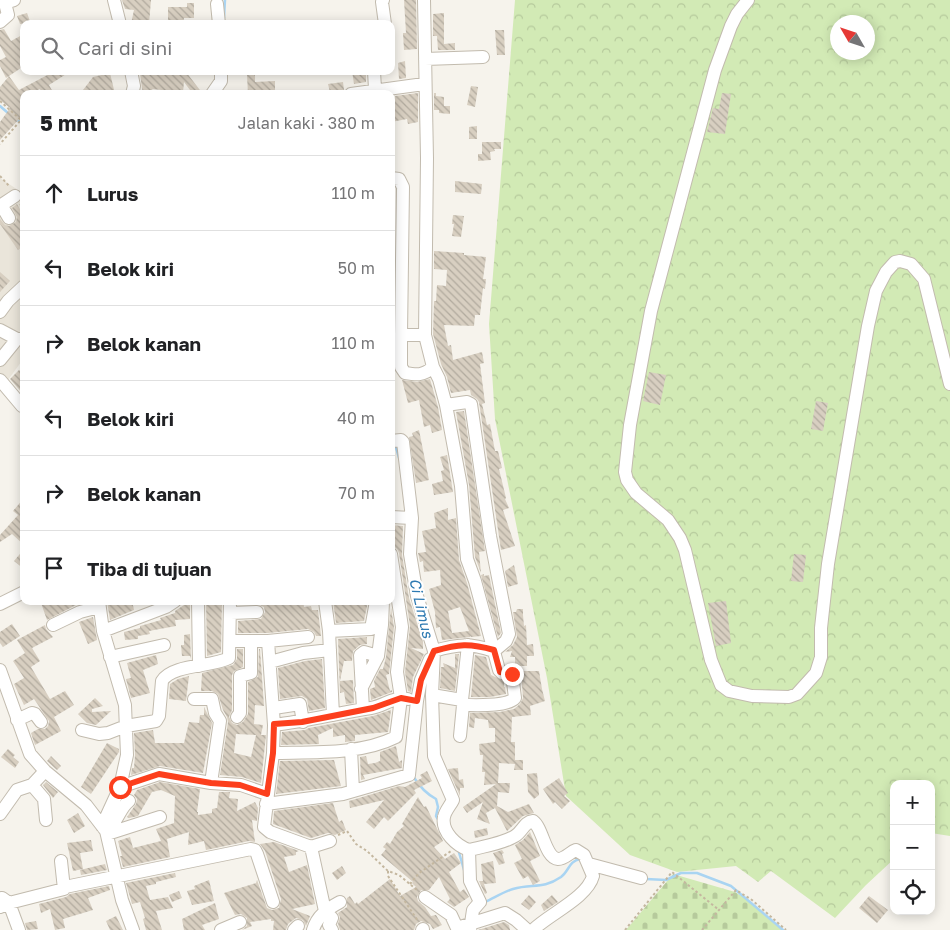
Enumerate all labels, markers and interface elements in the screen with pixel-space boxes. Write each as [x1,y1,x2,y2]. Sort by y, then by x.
north arrow [830,15,875,60]
search box [20,20,395,75]
icon: search [38,34,66,62]
text: Cari di sini [78,36,172,59]
text: 5 mnt [40,110,98,136]
text: Jalan kaki · 380 m [238,113,375,133]
icon: ahead [40,179,68,207]
text: Lurus [87,182,138,205]
text: 110 m [331,183,375,203]
icon: left [40,254,68,282]
text: Belok kiri [87,257,174,280]
text: 50 m [338,258,375,278]
icon: right [40,329,68,357]
text: Belok kanan [87,332,201,355]
text: 110 m [331,333,375,353]
icon: left [40,404,68,432]
text: Belok kiri [87,407,174,430]
text: 40 m [337,408,375,428]
icon: right [40,479,68,507]
text: Belok kanan [87,482,201,505]
text: 70 m [338,483,375,503]
icon: arrive [40,554,68,582]
text: Tiba di tujuan [87,557,212,580]
water label: Ci Limus [406,576,438,640]
route end [501,663,524,686]
route start [109,776,132,799]
map controls [890,780,935,915]
button: + [890,780,935,825]
button: − [890,825,935,870]
button: locate [890,870,935,915]

